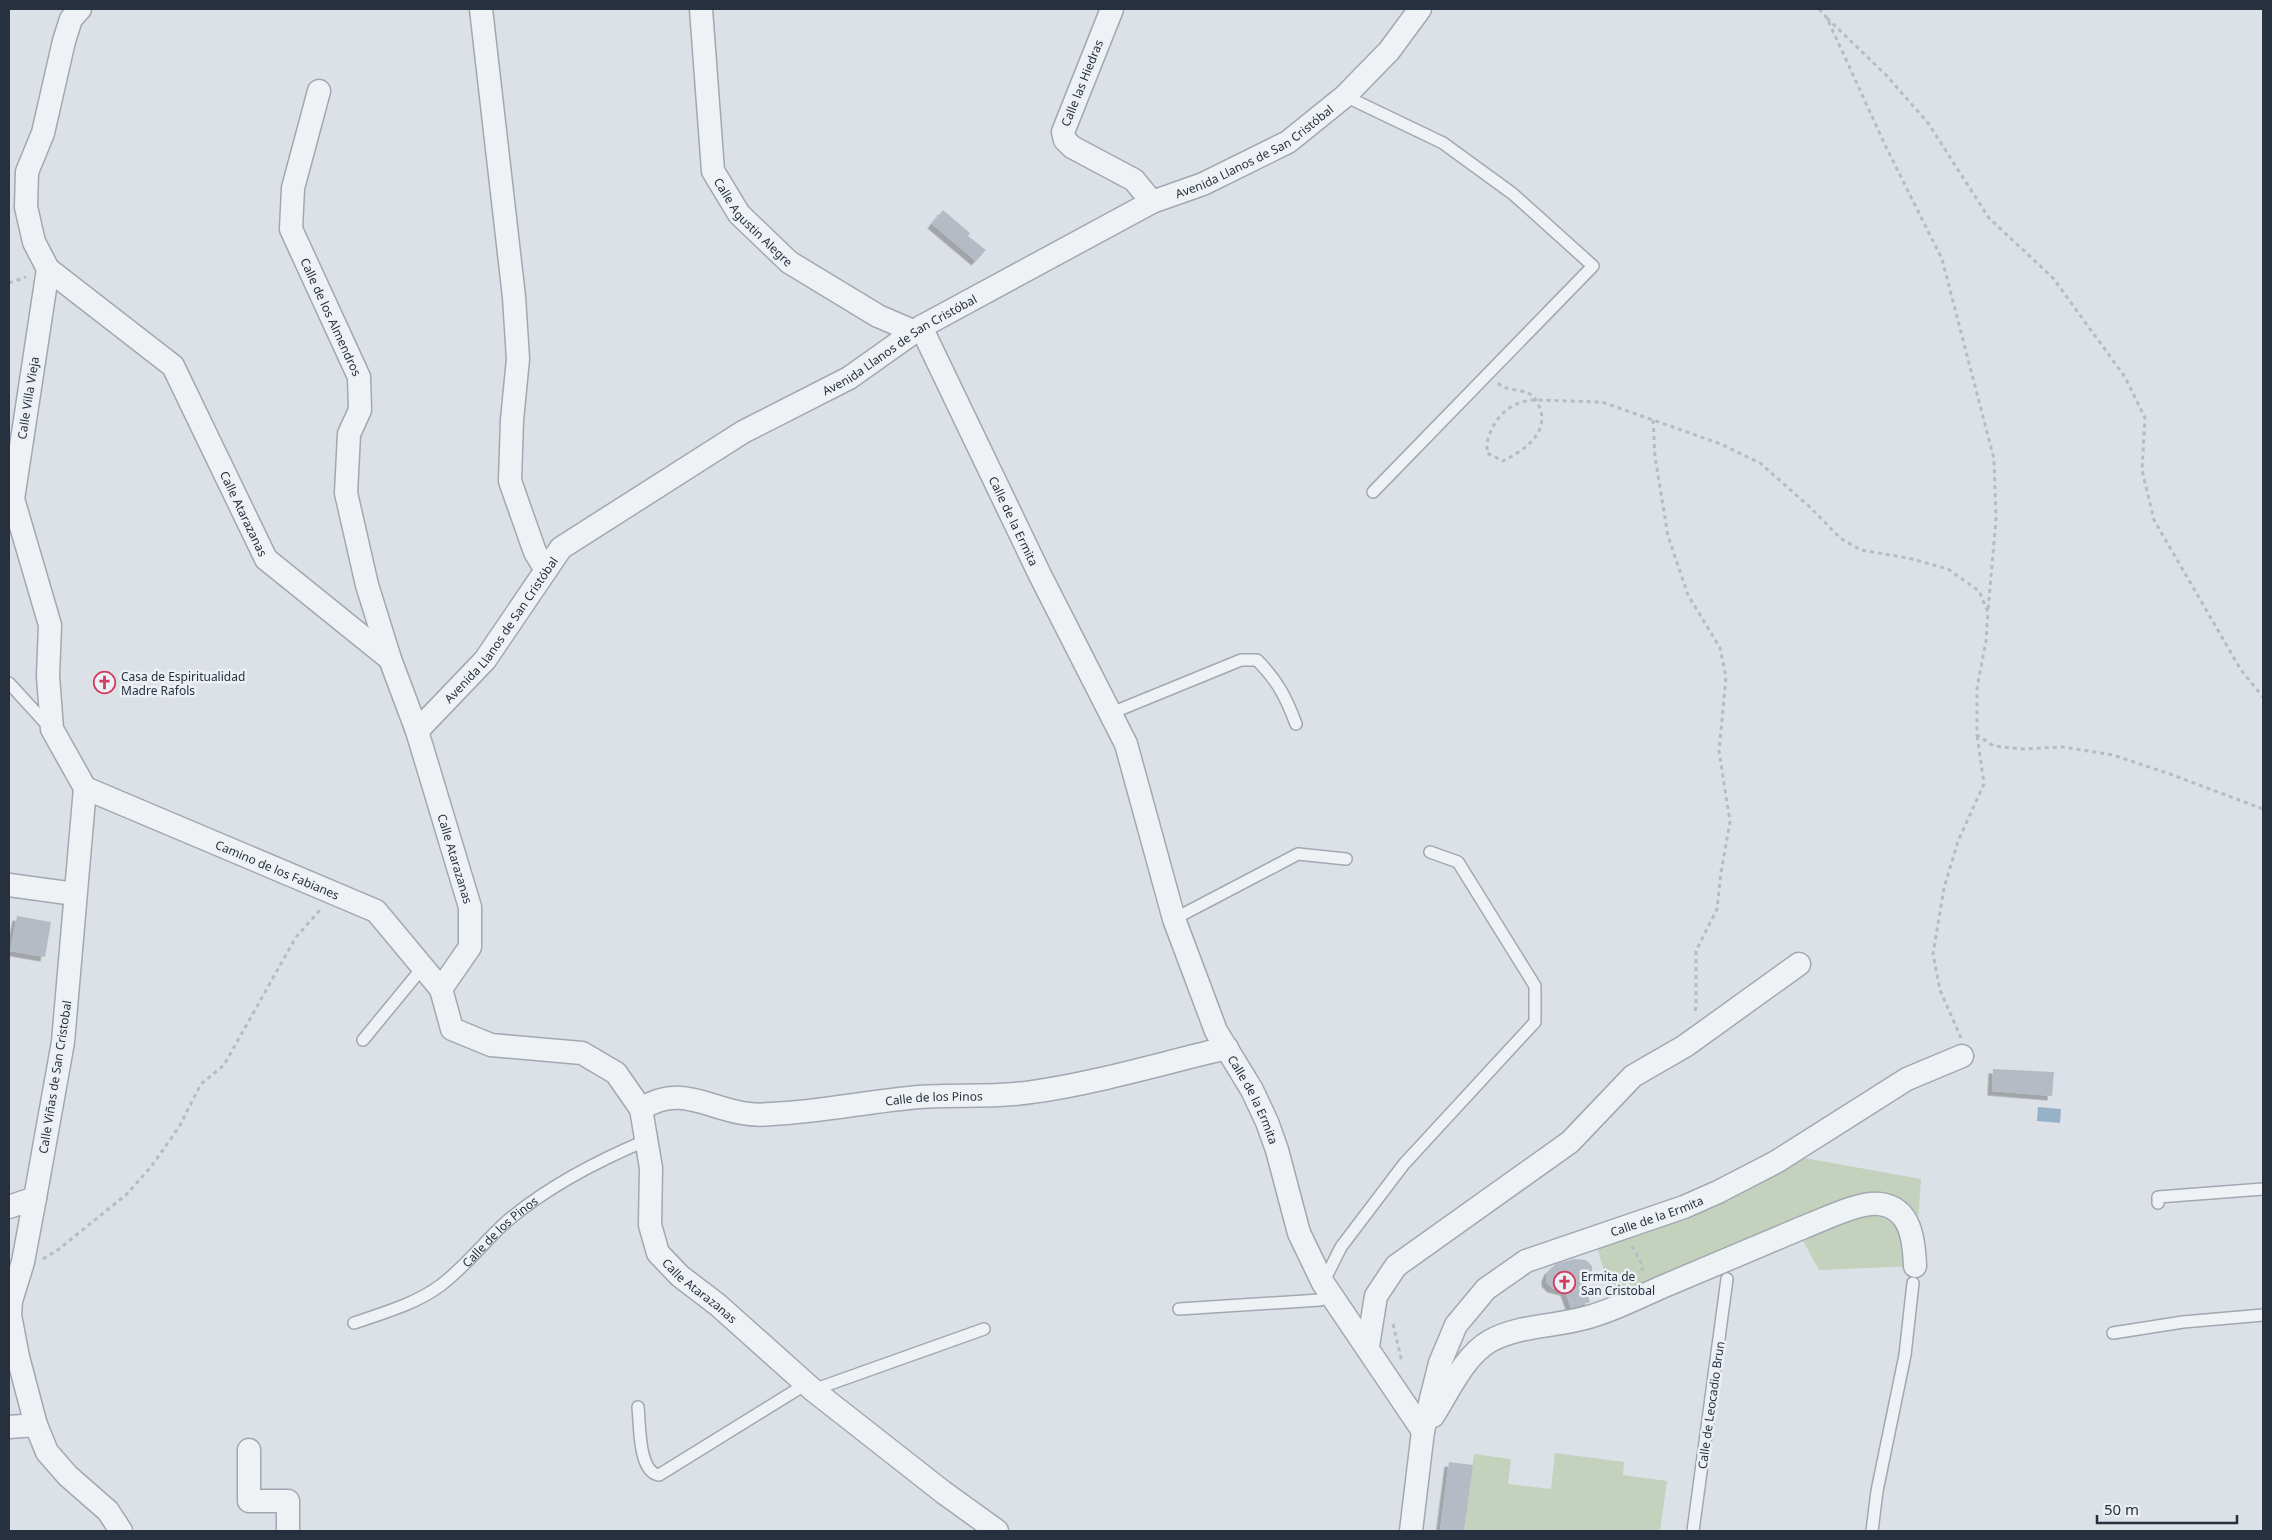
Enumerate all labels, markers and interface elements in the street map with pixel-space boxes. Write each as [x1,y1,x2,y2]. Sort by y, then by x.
street label: Calle las Hiedras [1057,37,1107,129]
street label: Avenida Llanos de San Cristóbal [1173,101,1337,202]
street label: Calle Agustin Alegre [710,174,797,270]
street label: Calle de los Almendros [297,255,366,379]
street label: Avenida Llanos de San Cristóbal [819,290,980,399]
street label: Calle Villa Vieja [13,355,43,441]
street label: Calle Atarazanas [216,468,272,559]
street label: Calle de la Ermita [985,473,1043,569]
street label: Avenida Llanos de San Cristóbal [440,553,561,706]
place label: Casa de Espiritualidad Madre Rafols [121,668,245,699]
church icon: Casa de Espiritualidad Madre Rafols [93,671,117,695]
street label: Calle Atarazanas [434,812,477,906]
street label: Camino de los Fabianes [213,836,342,903]
street label: Calle Viñas de San Cristobal [34,999,76,1155]
street label: Calle de la Ermita [1224,1052,1283,1146]
street label: Calle de los Pinos [884,1087,983,1109]
street label: Calle de la Ermita [1608,1191,1706,1240]
street label: Calle de los Pinos [458,1192,541,1271]
street label: Calle Atarazanas [659,1254,741,1327]
place label: Ermita de San Cristobal [1581,1268,1655,1299]
church icon: Ermita de San Cristobal [1553,1271,1577,1295]
street label: Calle de Leocadio Brun [1694,1340,1728,1470]
scale bar [2097,1492,2237,1524]
text: 50 m [2104,1499,2139,1519]

